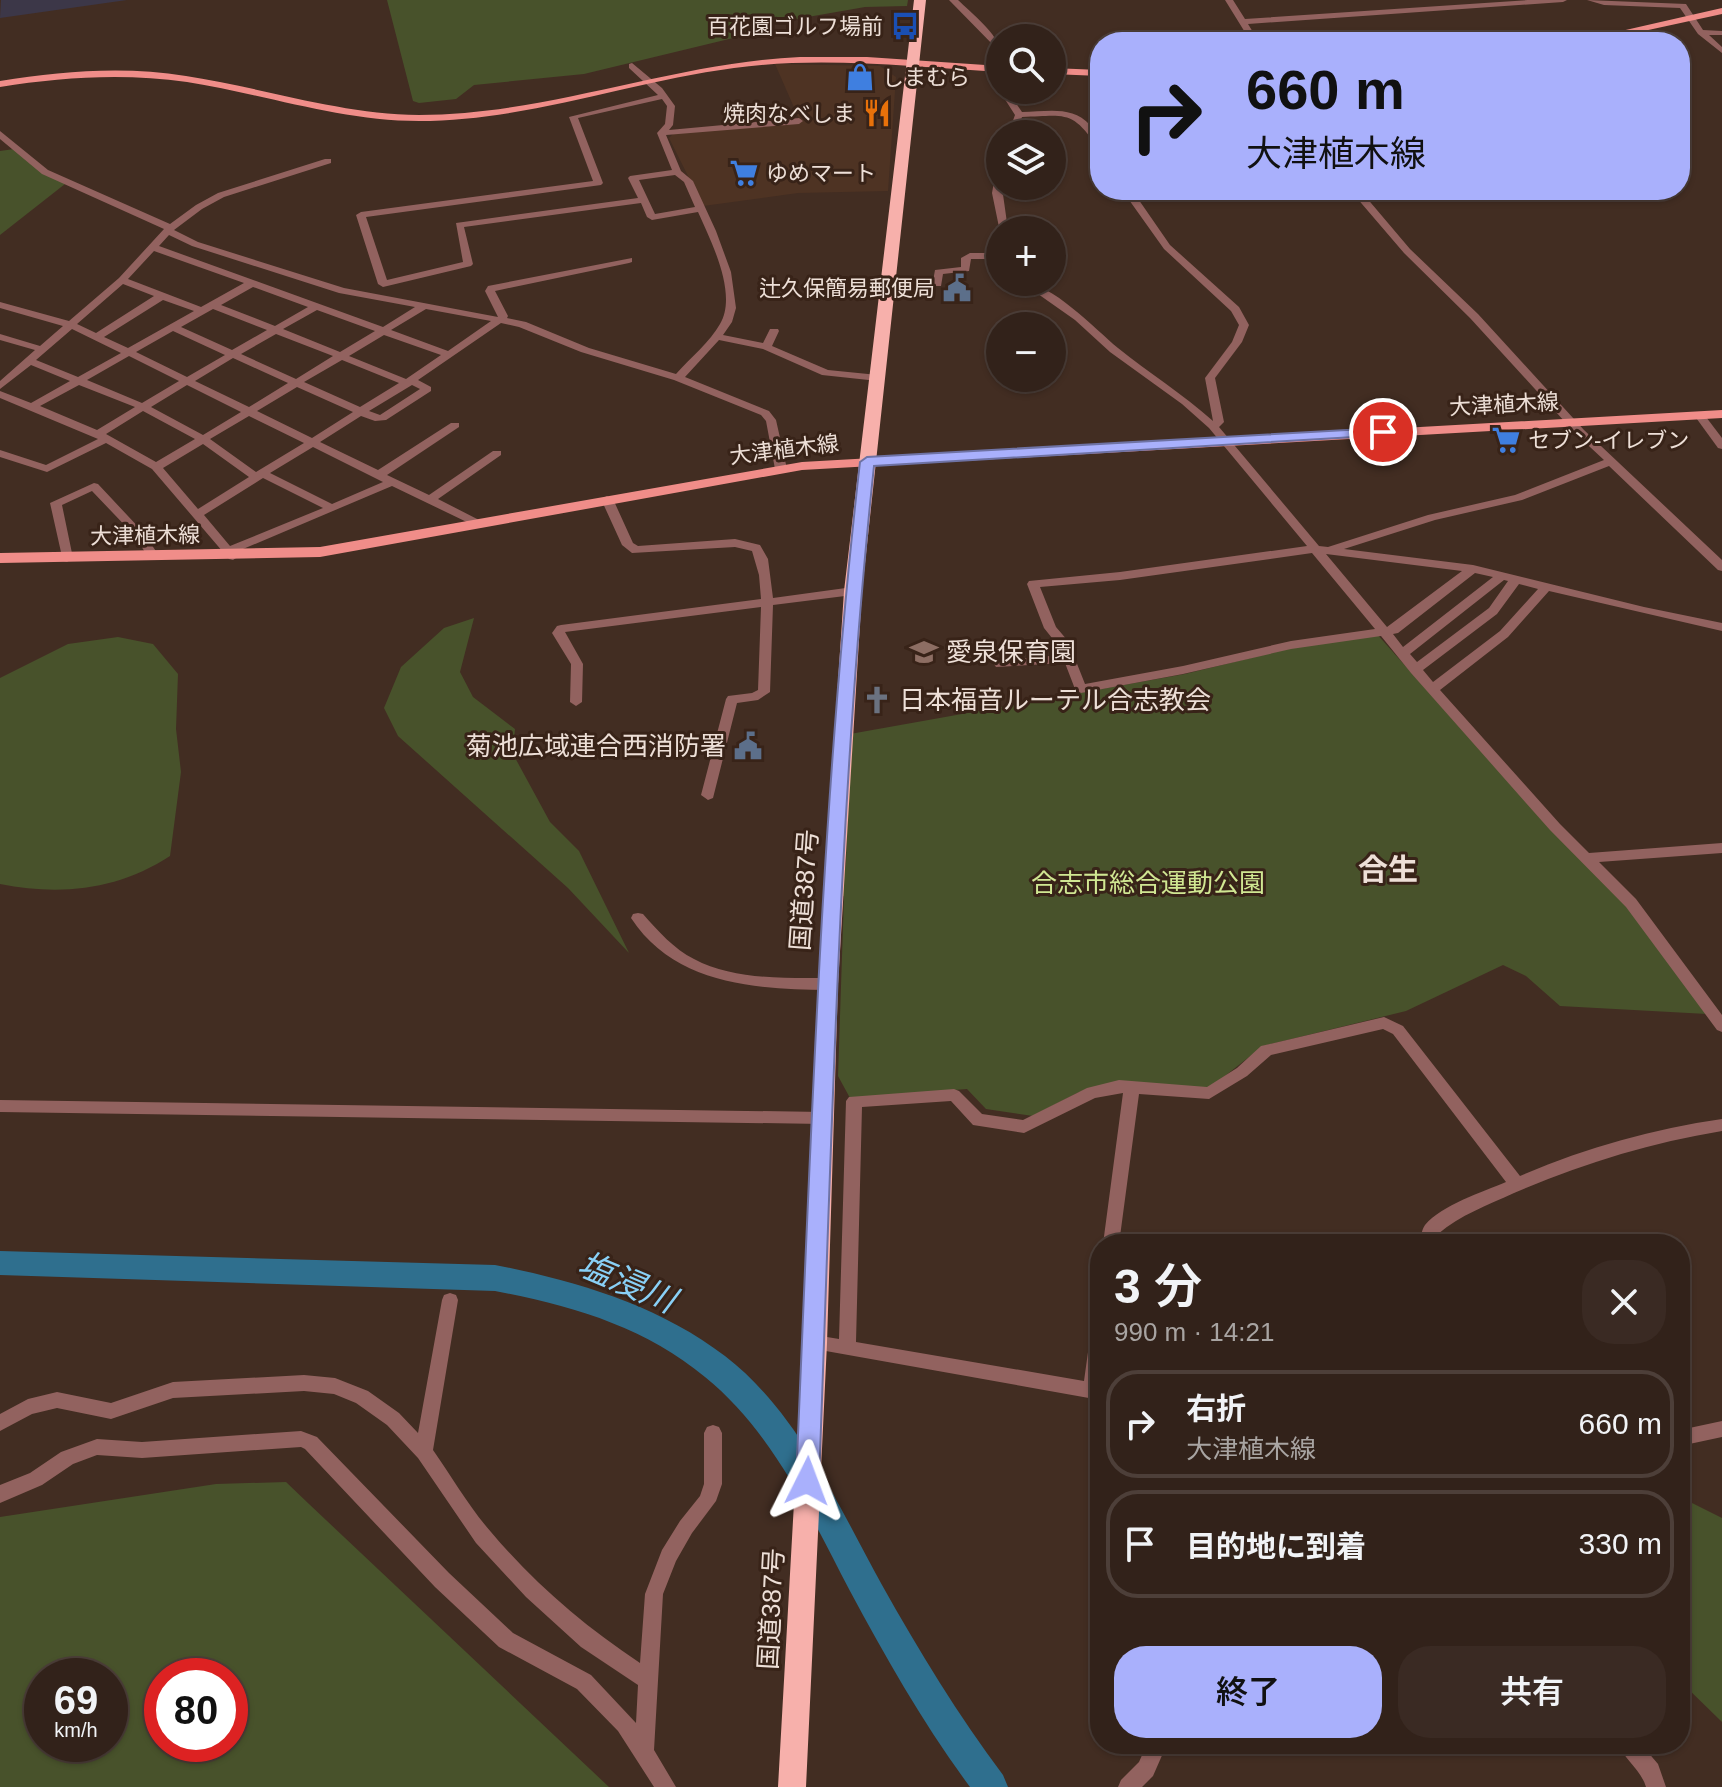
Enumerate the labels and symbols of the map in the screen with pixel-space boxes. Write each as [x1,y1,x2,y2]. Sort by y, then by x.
bus stop icon: 百花園ゴルフ場前 [890,11,920,41]
place label: 百花園ゴルフ場前 [707,14,883,39]
shop icon: しまむら [845,62,875,92]
place label: しまむら [882,65,970,90]
restaurant icon: 焼肉なべしま [862,98,892,128]
place label: 焼肉なべしま [723,101,855,126]
supermarket icon: ゆめマート [729,158,759,188]
place label: ゆめマート [766,161,876,186]
public building icon: 辻久保簡易郵便局 [942,273,972,303]
place label: 辻久保簡易郵便局 [759,276,935,301]
street label: 大津植木線 [1448,389,1560,420]
pin [1349,398,1417,466]
supermarket icon: セブン-イレブン [1491,425,1521,455]
place label: セブン-イレブン [1528,428,1689,453]
street label: 大津植木線 [728,430,840,469]
street label: 大津植木線 [90,522,200,549]
school or university icon: 愛泉保育園 [909,637,939,667]
place label: 愛泉保育園 [946,637,1076,667]
church icon: 日本福音ルーテル合志教会 [862,685,892,715]
place label: 日本福音ルーテル合志教会 [899,685,1211,715]
place label: 菊池広域連合西消防署 [466,731,726,761]
public building icon: 菊池広域連合西消防署 [733,731,763,761]
street label: 国道387号 [785,828,823,952]
district label: 合生 [1358,853,1418,886]
park label: 合志市総合運動公園 [1031,868,1265,898]
water label: 塩浸川 [573,1245,684,1321]
position arrow [765,1439,849,1523]
street label: 国道387号 [753,1548,789,1670]
speed limit sign: 80 [144,1658,248,1762]

